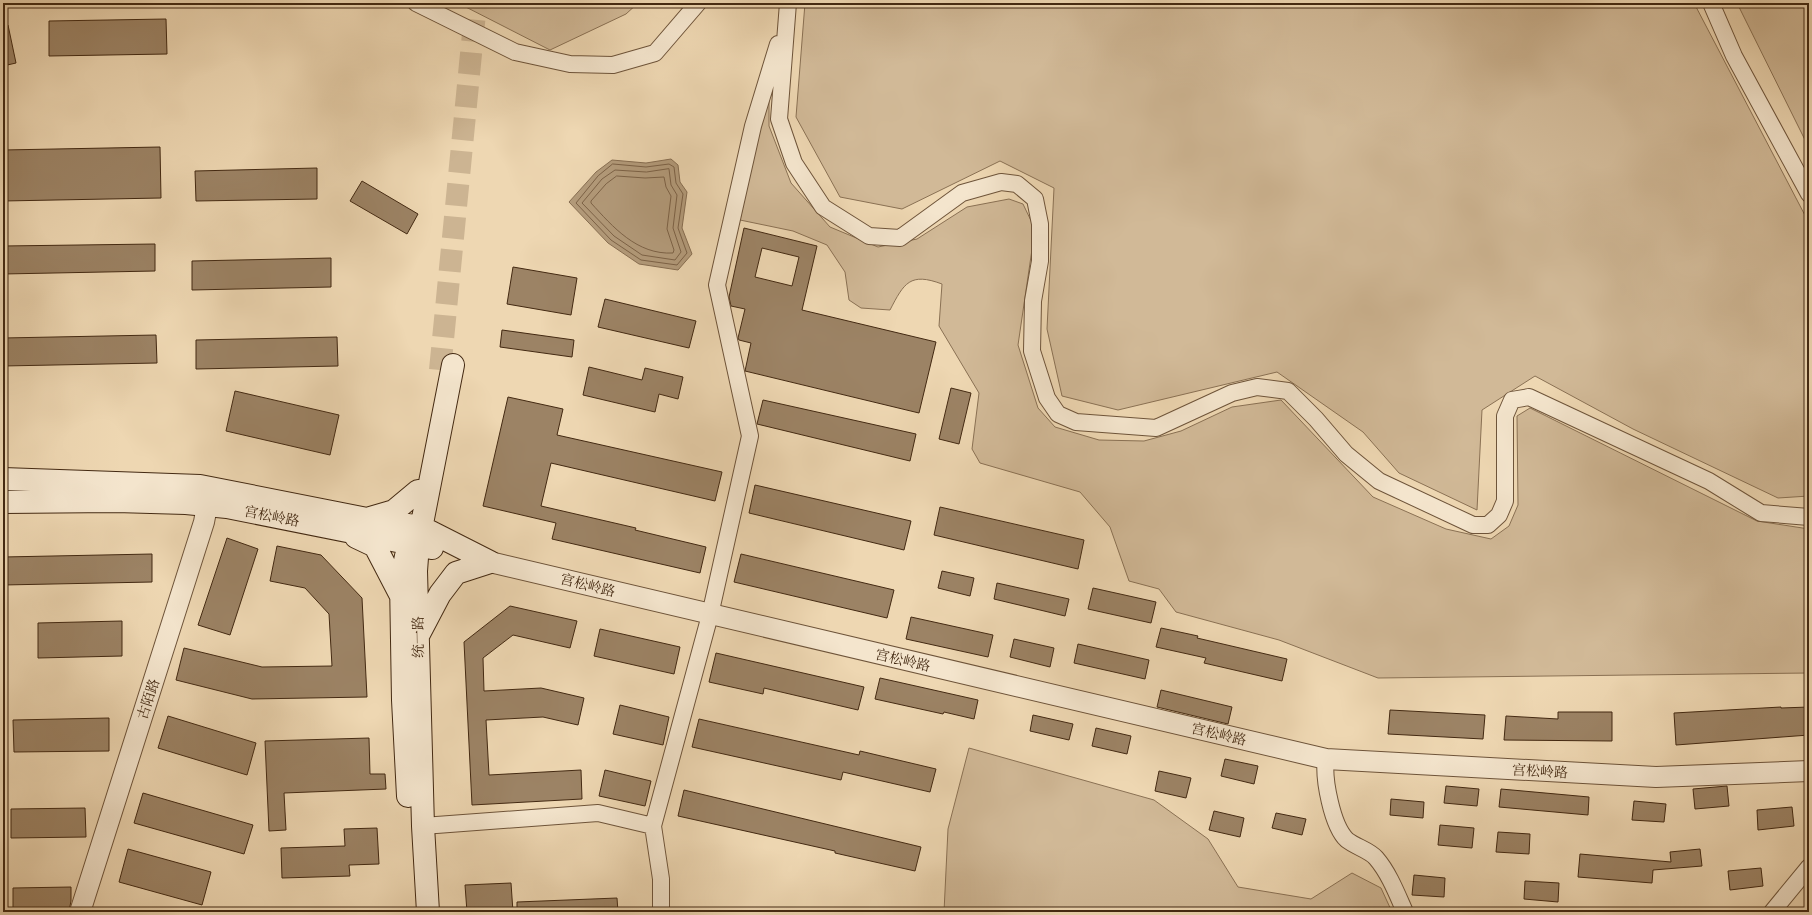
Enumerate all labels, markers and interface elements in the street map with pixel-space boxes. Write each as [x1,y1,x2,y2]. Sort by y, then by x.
street label: 宫松岭路 [243,502,301,531]
street label: 宫松岭路 [558,569,617,601]
street label: 统一路 [409,616,428,658]
street label: 宫松岭路 [873,645,932,676]
street label: 古陌路 [133,676,164,722]
street label: 宫松岭路 [1189,719,1248,750]
street label: 宫松岭路 [1512,761,1568,782]

